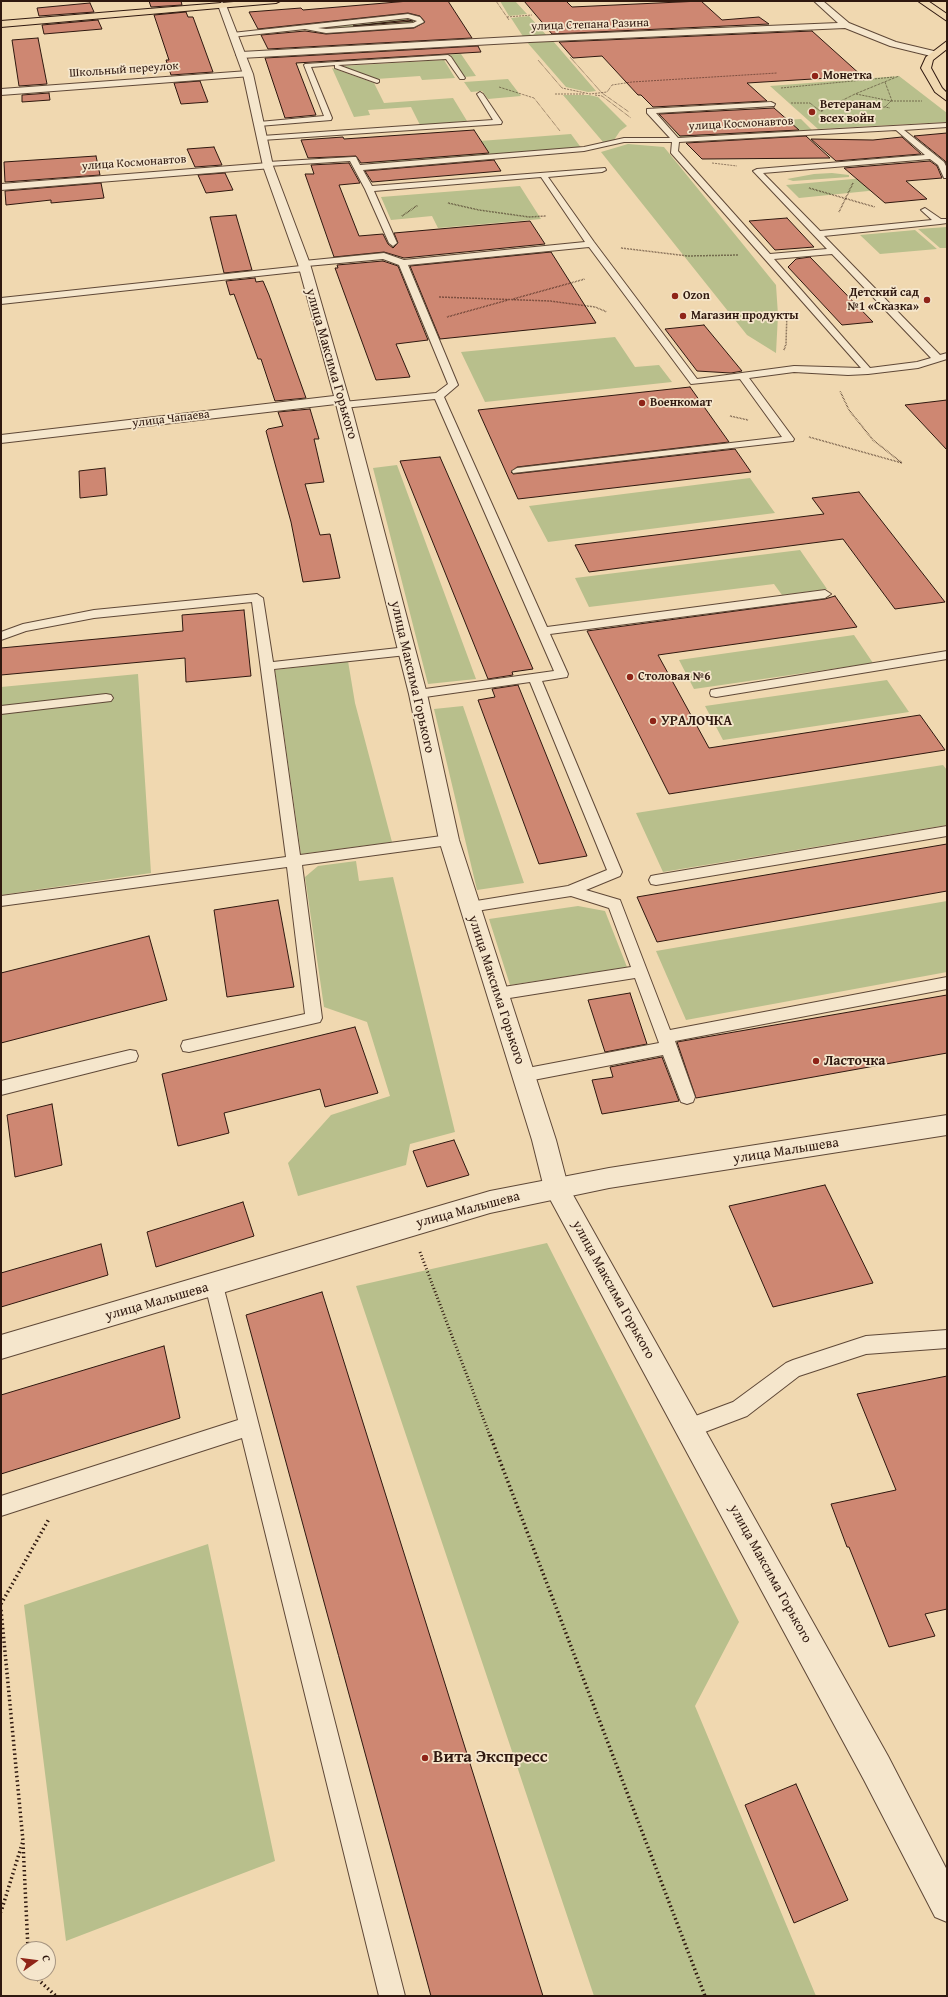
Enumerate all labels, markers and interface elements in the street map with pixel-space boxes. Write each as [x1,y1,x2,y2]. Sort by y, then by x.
street label: улица Степана Разина [531,16,649,34]
street label: Школьный переулок [69,59,179,81]
place label: Монетка [823,69,872,83]
marker: Монетка [810,71,820,81]
place label: Ветеранам всех войн [820,98,881,126]
marker: Ветеранам всех войн [807,107,817,117]
street label: улица Космонавтов [688,114,794,134]
street label: улица Космонавтов [81,152,187,174]
place label: Детский сад №1 «Сказка» [847,286,919,314]
street label: улица Максима Горького [301,287,361,441]
place label: Ozon [683,289,710,303]
marker: Ozon [670,291,680,301]
marker: Детский сад №1 «Сказка» [922,295,932,305]
place label: Магазин продукты [691,309,799,323]
marker: Магазин продукты [678,311,688,321]
place label: Военкомат [650,396,712,410]
marker: Военкомат [637,398,647,408]
street label: улица Чапаева [132,407,210,431]
street label: улица Максима Горького [386,599,438,755]
place label: Столовая №6 [638,670,711,684]
marker: Столовая №6 [625,672,635,682]
place label: УРАЛОЧКА [661,713,732,729]
marker: УРАЛОЧКА [648,716,658,726]
street label: улица Максима Горького [464,913,528,1067]
place label: Ласточка [824,1053,885,1069]
marker: Ласточка [811,1056,821,1066]
street label: улица Малышева [732,1134,840,1168]
street label: улица Малышева [414,1188,522,1232]
street label: улица Максима Горького [568,1218,658,1362]
street label: улица Малышева [103,1279,211,1325]
street label: улица Максима Горького [725,1502,815,1646]
place label: Вита Экспресс [433,1748,547,1768]
marker: Вита Экспресс [420,1753,430,1763]
north arrow [16,1941,56,1981]
text: С [38,1953,55,1963]

